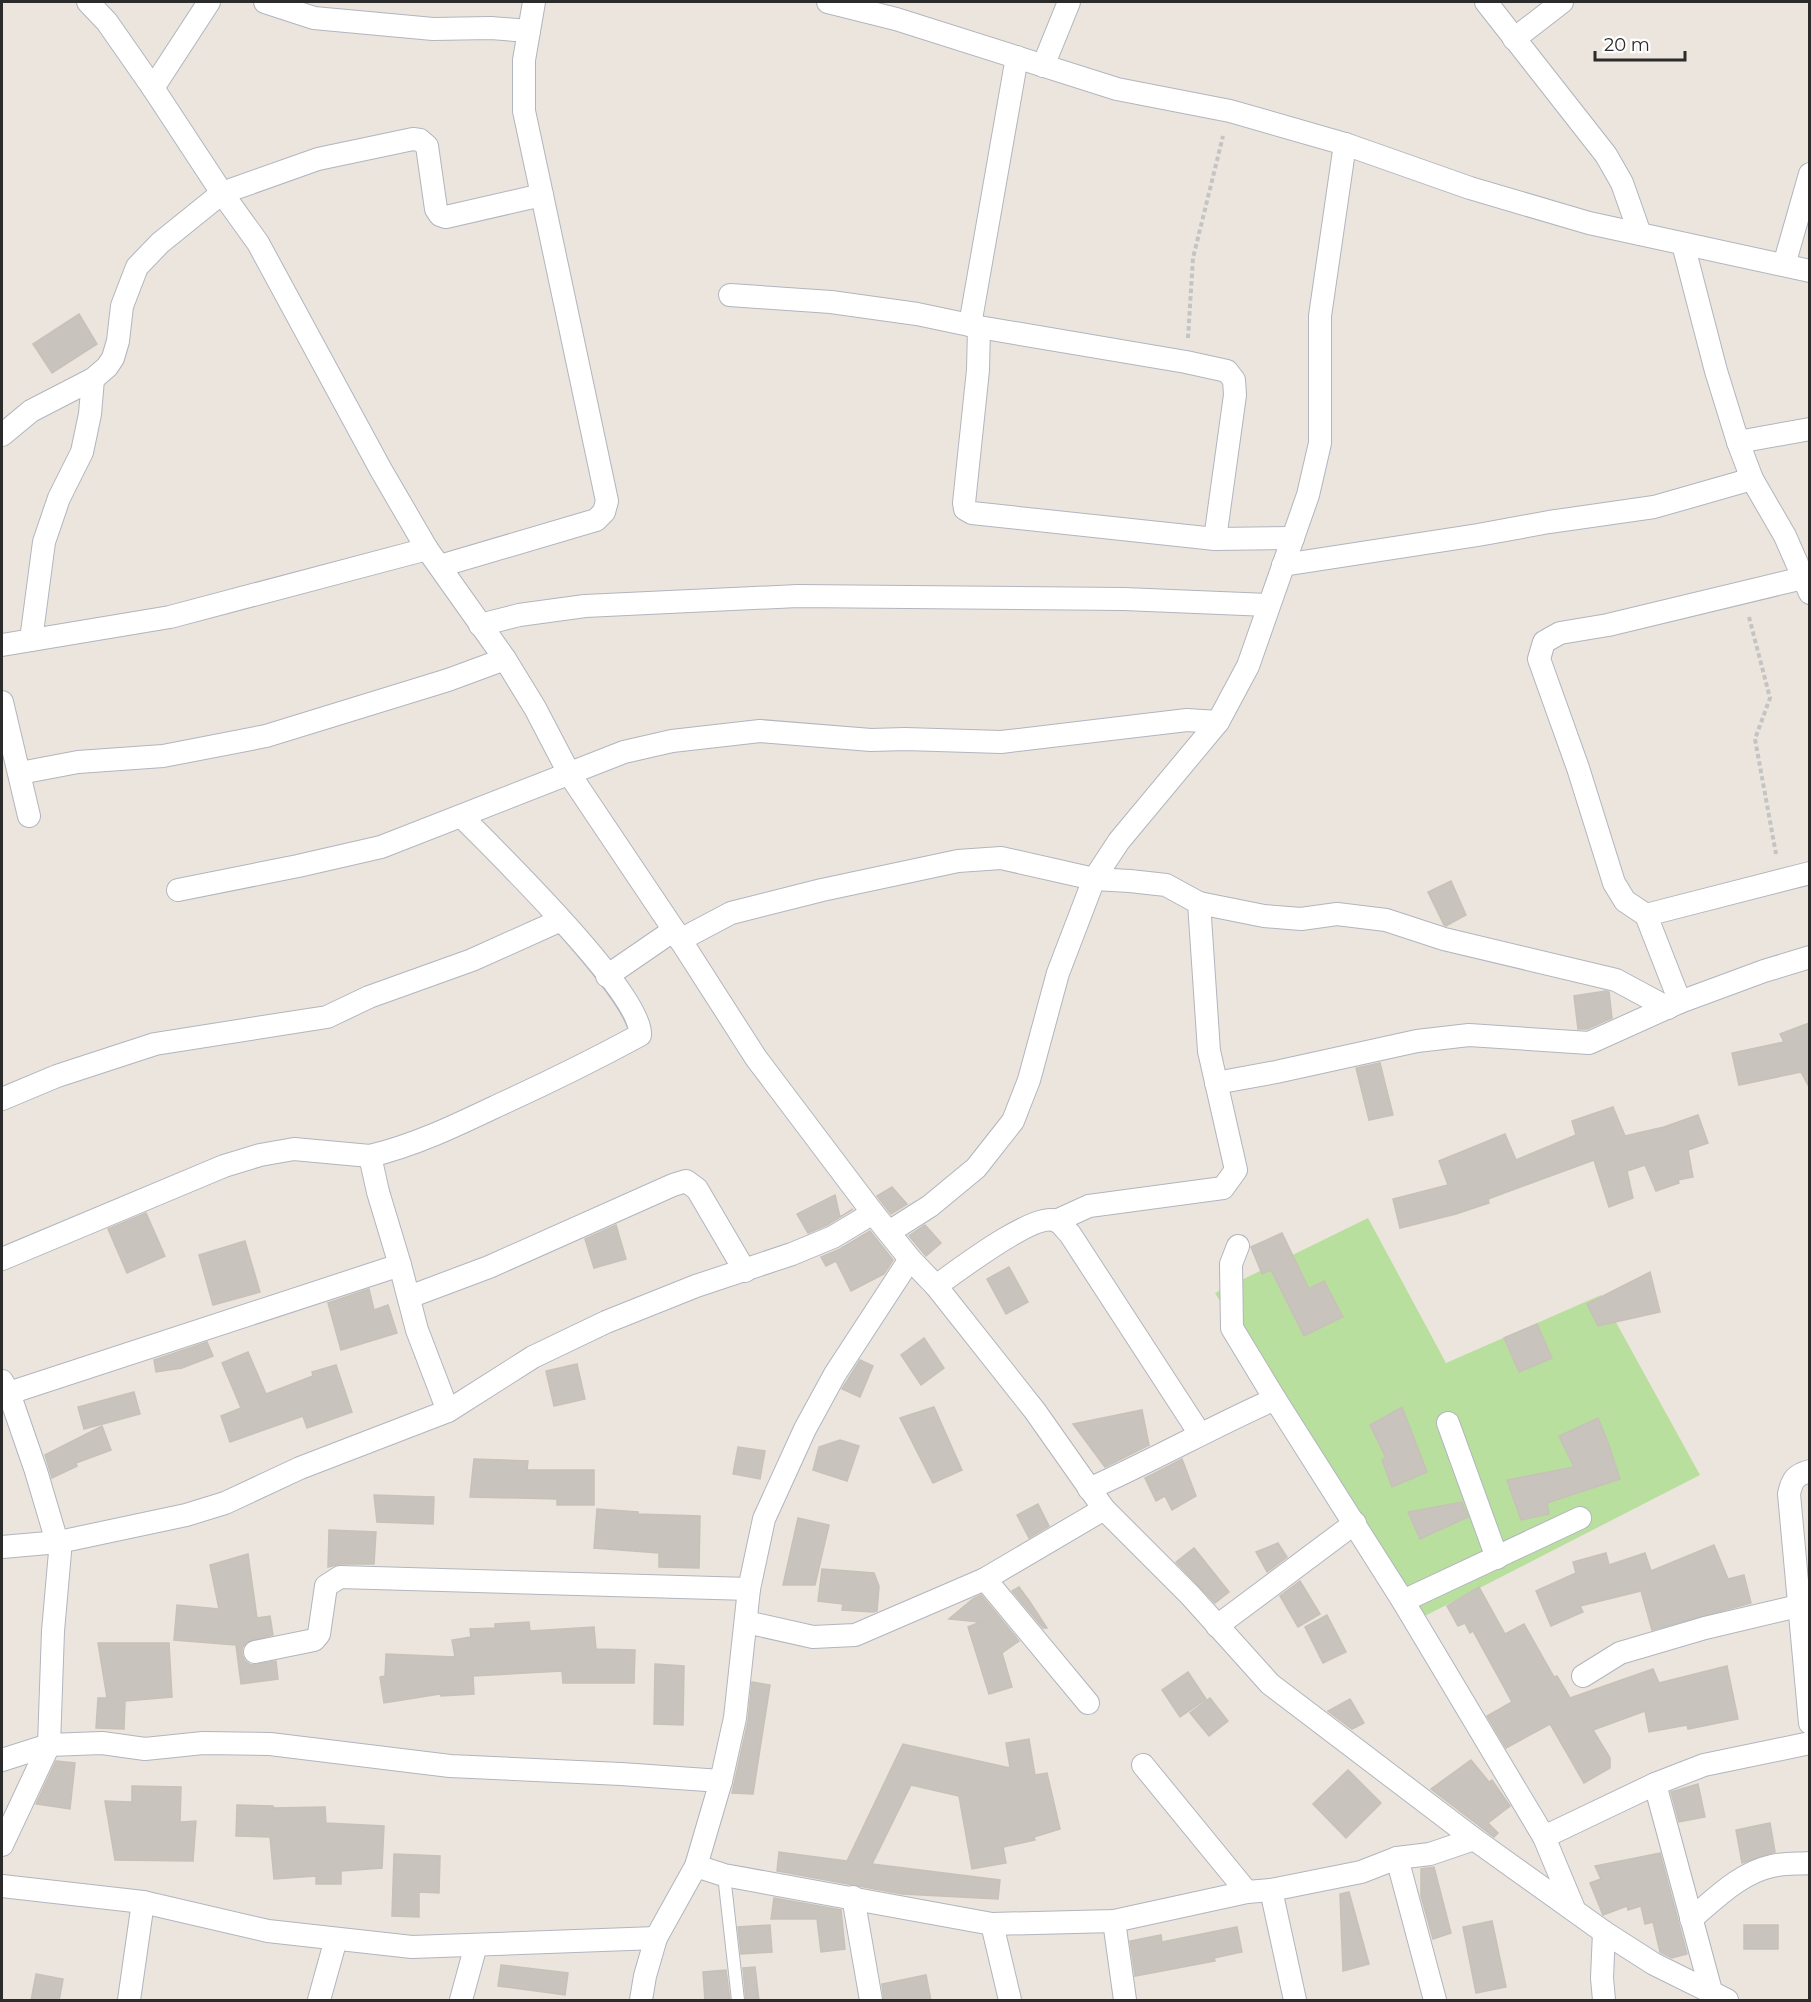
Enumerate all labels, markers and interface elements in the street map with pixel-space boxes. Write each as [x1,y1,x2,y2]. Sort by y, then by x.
scale bar [1595,24,1685,62]
text: 20 m [1604,34,1650,56]

